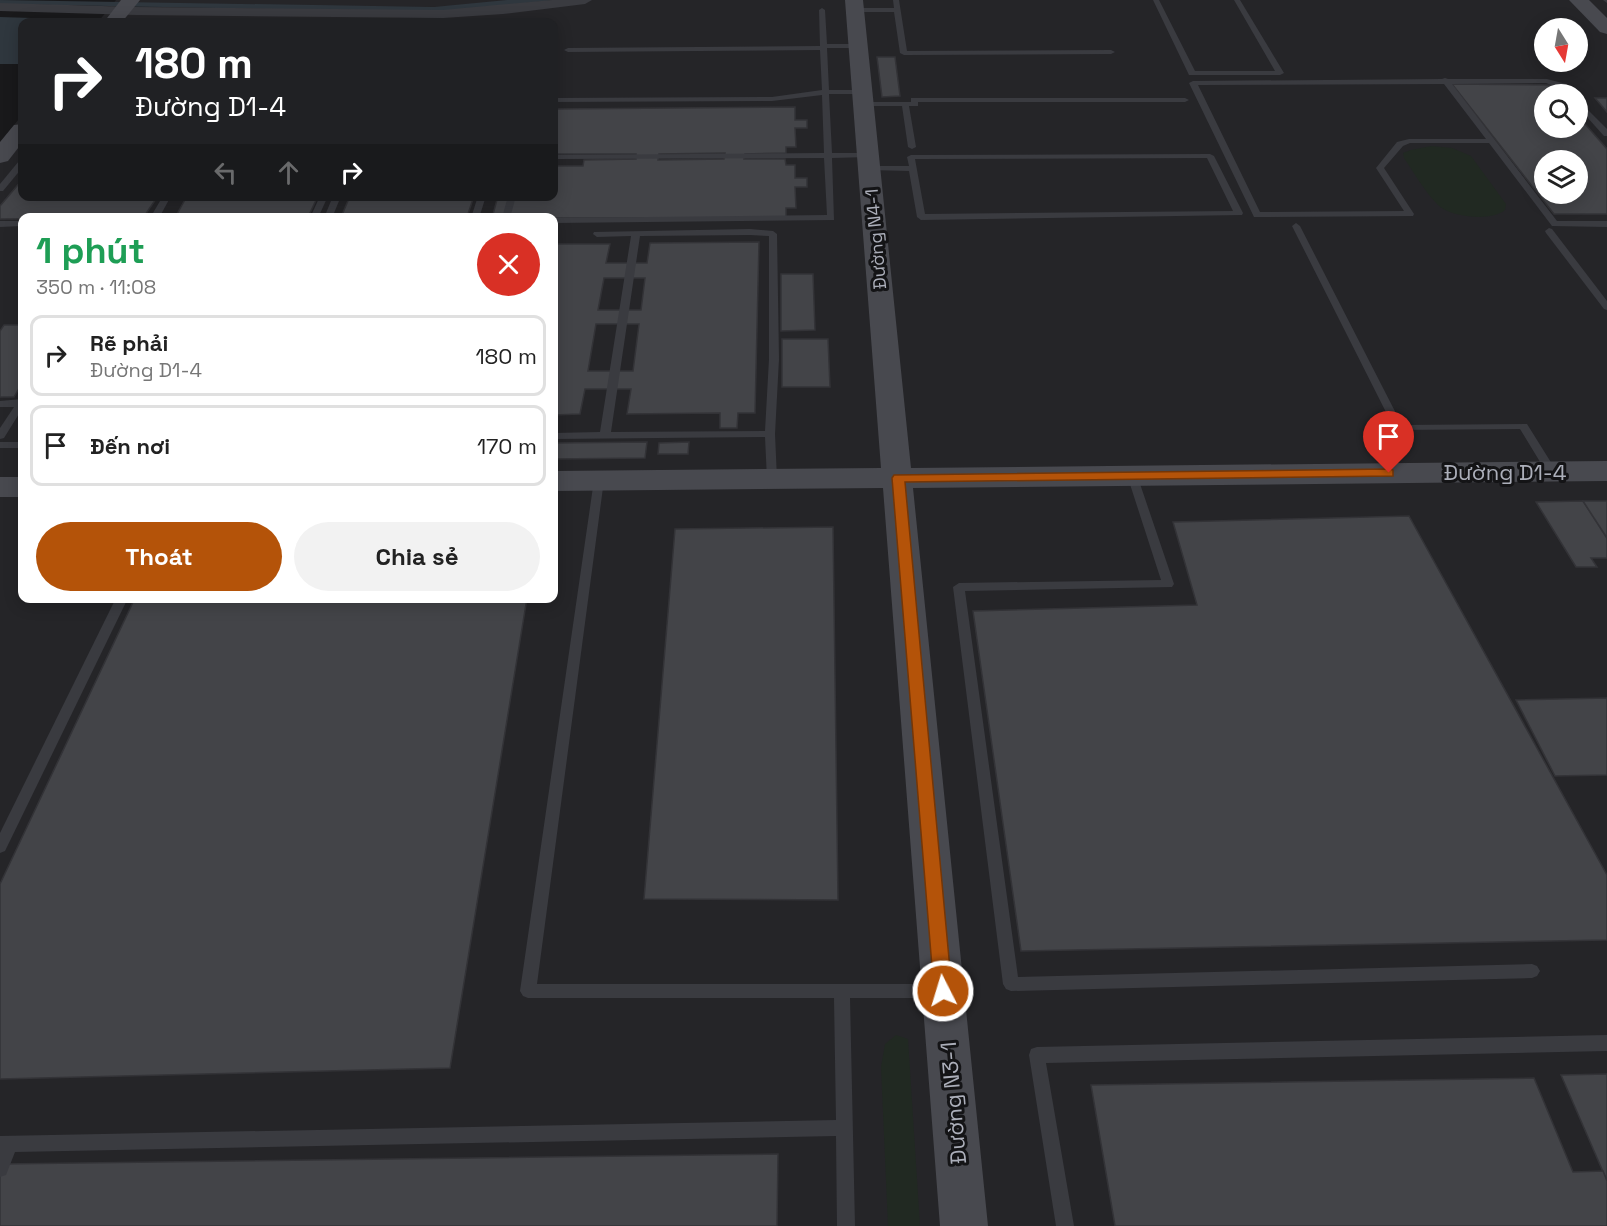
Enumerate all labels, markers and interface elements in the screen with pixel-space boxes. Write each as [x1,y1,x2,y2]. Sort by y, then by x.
north arrow [1534,18,1588,72]
map controls [1534,18,1588,204]
text: 180 m [135,37,253,90]
icon: right [36,42,114,120]
button: search [1534,84,1588,138]
text: Đường D1-4 [135,89,286,124]
button: layers [1534,150,1588,204]
icon: left [209,156,242,189]
icon: ahead [272,156,305,189]
icon: right [335,156,368,189]
street label: Đường N4-1 [860,188,891,290]
text: 1 phút [36,228,145,274]
button: close [477,233,540,296]
text: 350 m · 11:08 [36,274,156,300]
text: Rẽ phải [90,329,168,357]
icon: right [39,339,72,372]
text: 180 m [475,342,537,370]
text: Đường D1-4 [90,357,202,383]
pin [1363,411,1414,473]
icon: arrive [1372,420,1405,453]
icon: arrive [39,429,72,462]
text: Đến nơi [90,432,170,460]
text: 170 m [477,432,537,460]
street label: Đường D1-4 [1443,458,1567,486]
button: Thoát [36,522,282,591]
button: Chia sẻ [294,522,540,591]
position arrow [911,959,975,1023]
street label: Đường N3-1 [934,1041,972,1165]

